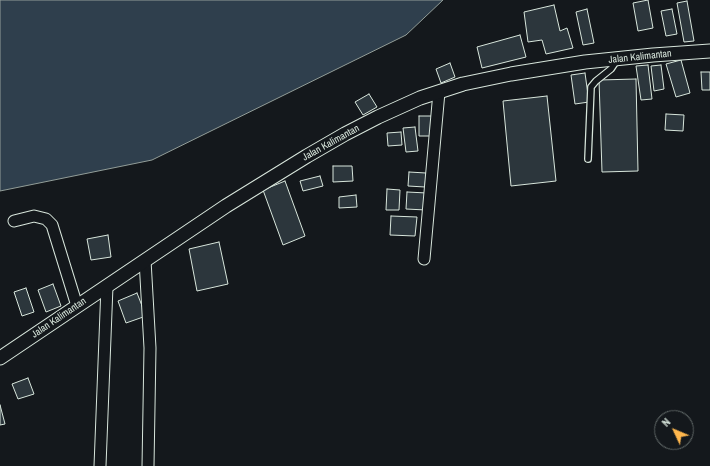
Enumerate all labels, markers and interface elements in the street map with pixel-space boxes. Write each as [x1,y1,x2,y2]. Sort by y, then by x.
street label: Jalan Kalimantan [608,48,672,66]
street label: Jalan Kalimantan [300,122,362,164]
street label: Jalan Kalimantan [29,295,89,341]
north arrow [654,410,694,450]
text: N [659,415,673,430]

